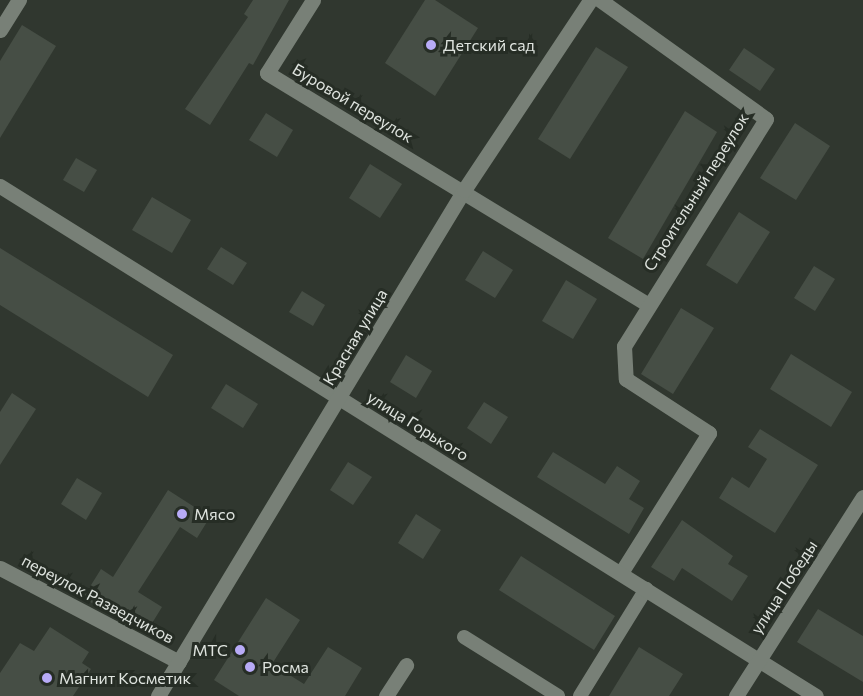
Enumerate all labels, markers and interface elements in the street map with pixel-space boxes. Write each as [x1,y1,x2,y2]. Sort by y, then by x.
place label: Детский сад [443,35,535,55]
marker: Детский сад [424,38,438,52]
street label: Буровой переулок [289,59,417,147]
street label: Строительный переулок [639,109,753,275]
street label: Красная улица [319,285,391,389]
street label: улица Горького [364,387,472,465]
place label: Мясо [194,504,235,524]
marker: Мясо [175,507,189,521]
street label: улица Победы [747,537,821,637]
street label: переулок Разведчиков [19,551,177,647]
place label: МТС [193,640,228,660]
marker: МТС [233,643,247,657]
place label: Росма [262,657,309,677]
marker: Росма [243,660,257,674]
place label: Магнит Косметик [59,668,191,688]
marker: Магнит Косметик [40,671,54,685]

